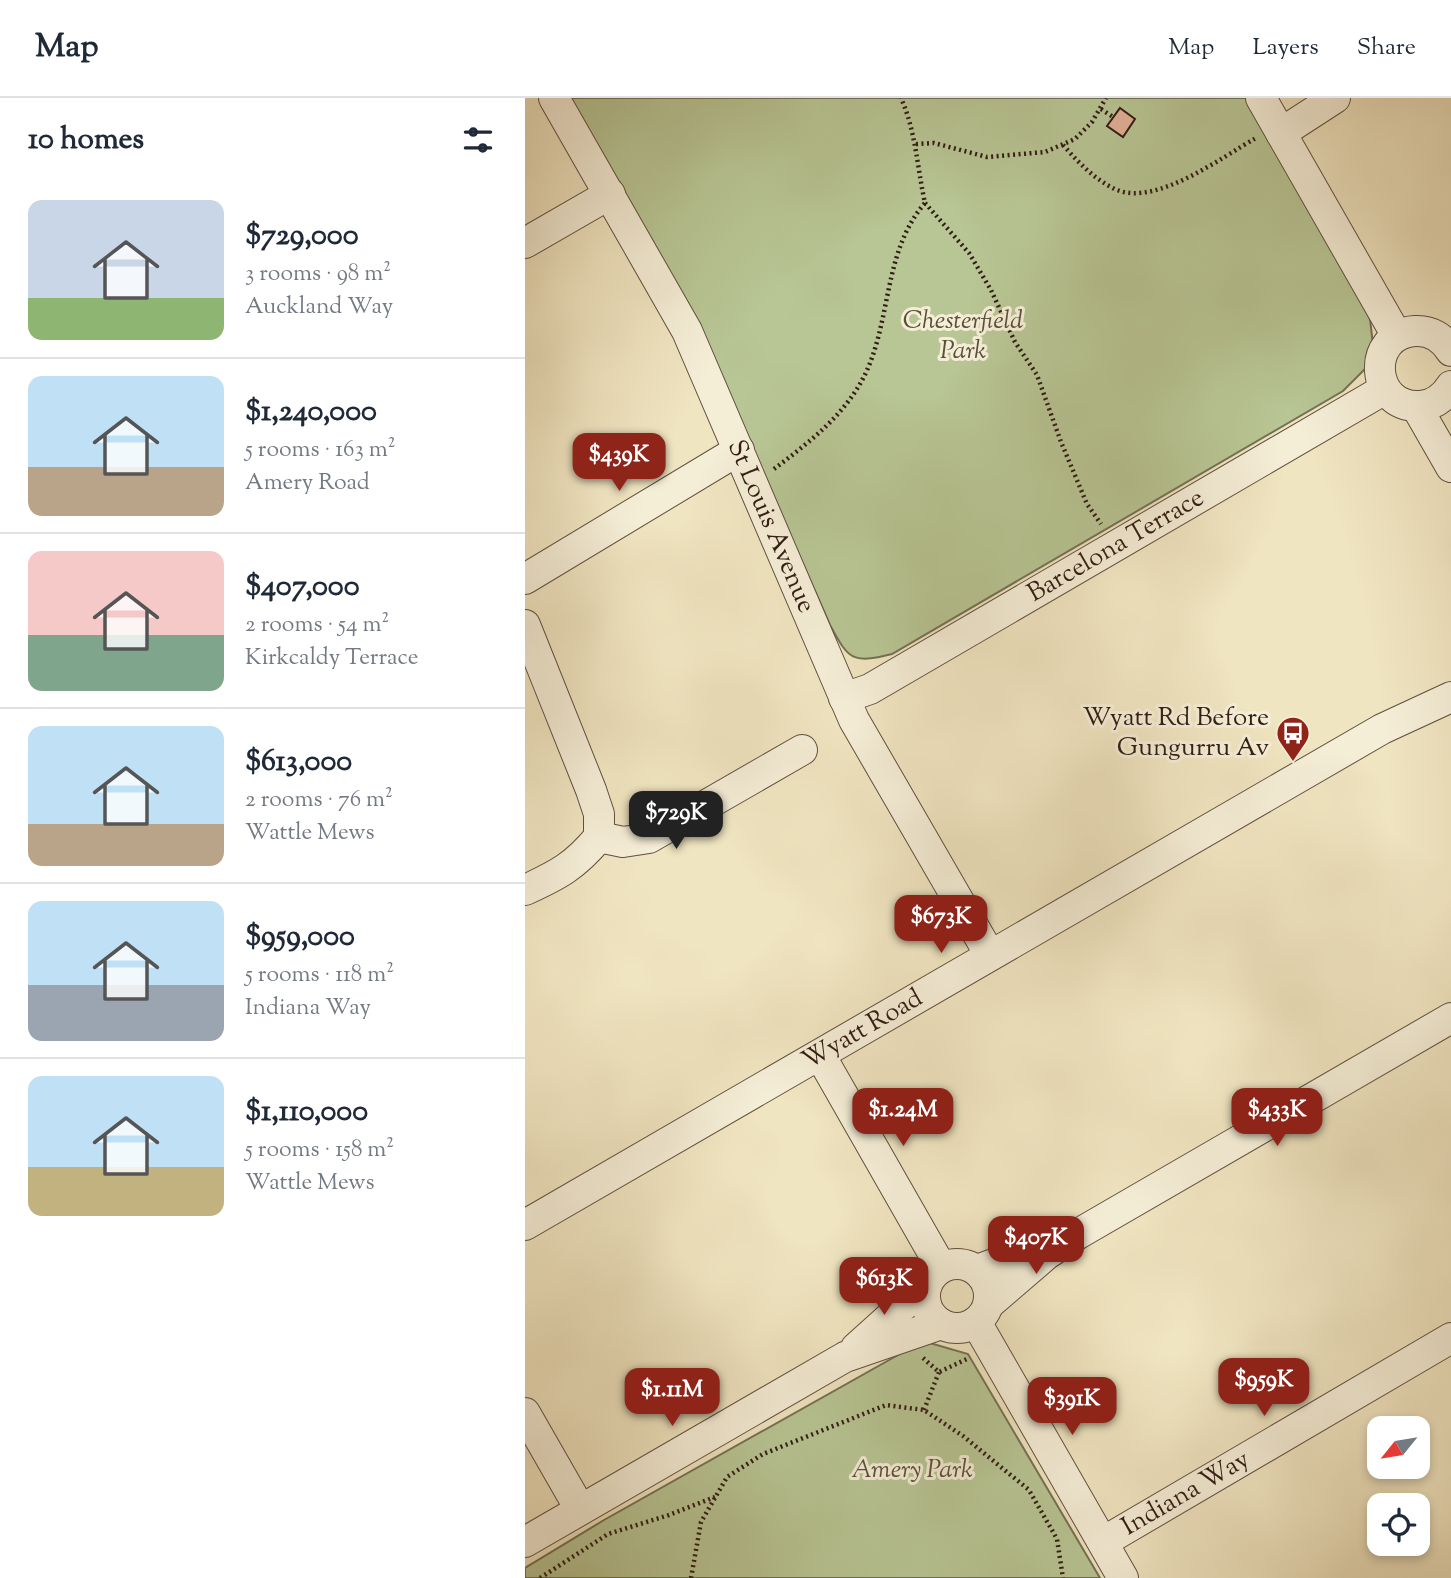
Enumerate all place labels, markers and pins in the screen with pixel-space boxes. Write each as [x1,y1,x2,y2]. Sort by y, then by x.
pin: $439K [570,434,668,493]
place label: Wyatt Rd Before Gungurru Av [1082,700,1269,767]
bus stop icon: Wyatt Rd Before Gungurru Av [1274,714,1312,763]
pin: $729K [627,792,725,851]
pin: $673K [892,896,990,955]
pin: $1.24M [846,1088,960,1148]
pin: $433K [1228,1088,1326,1148]
pin: $407K [987,1216,1085,1276]
pin: $613K [835,1258,933,1317]
pin: $959K [1215,1358,1313,1418]
pin: $1.11M [615,1368,729,1428]
pin: $391K [1023,1378,1121,1437]

